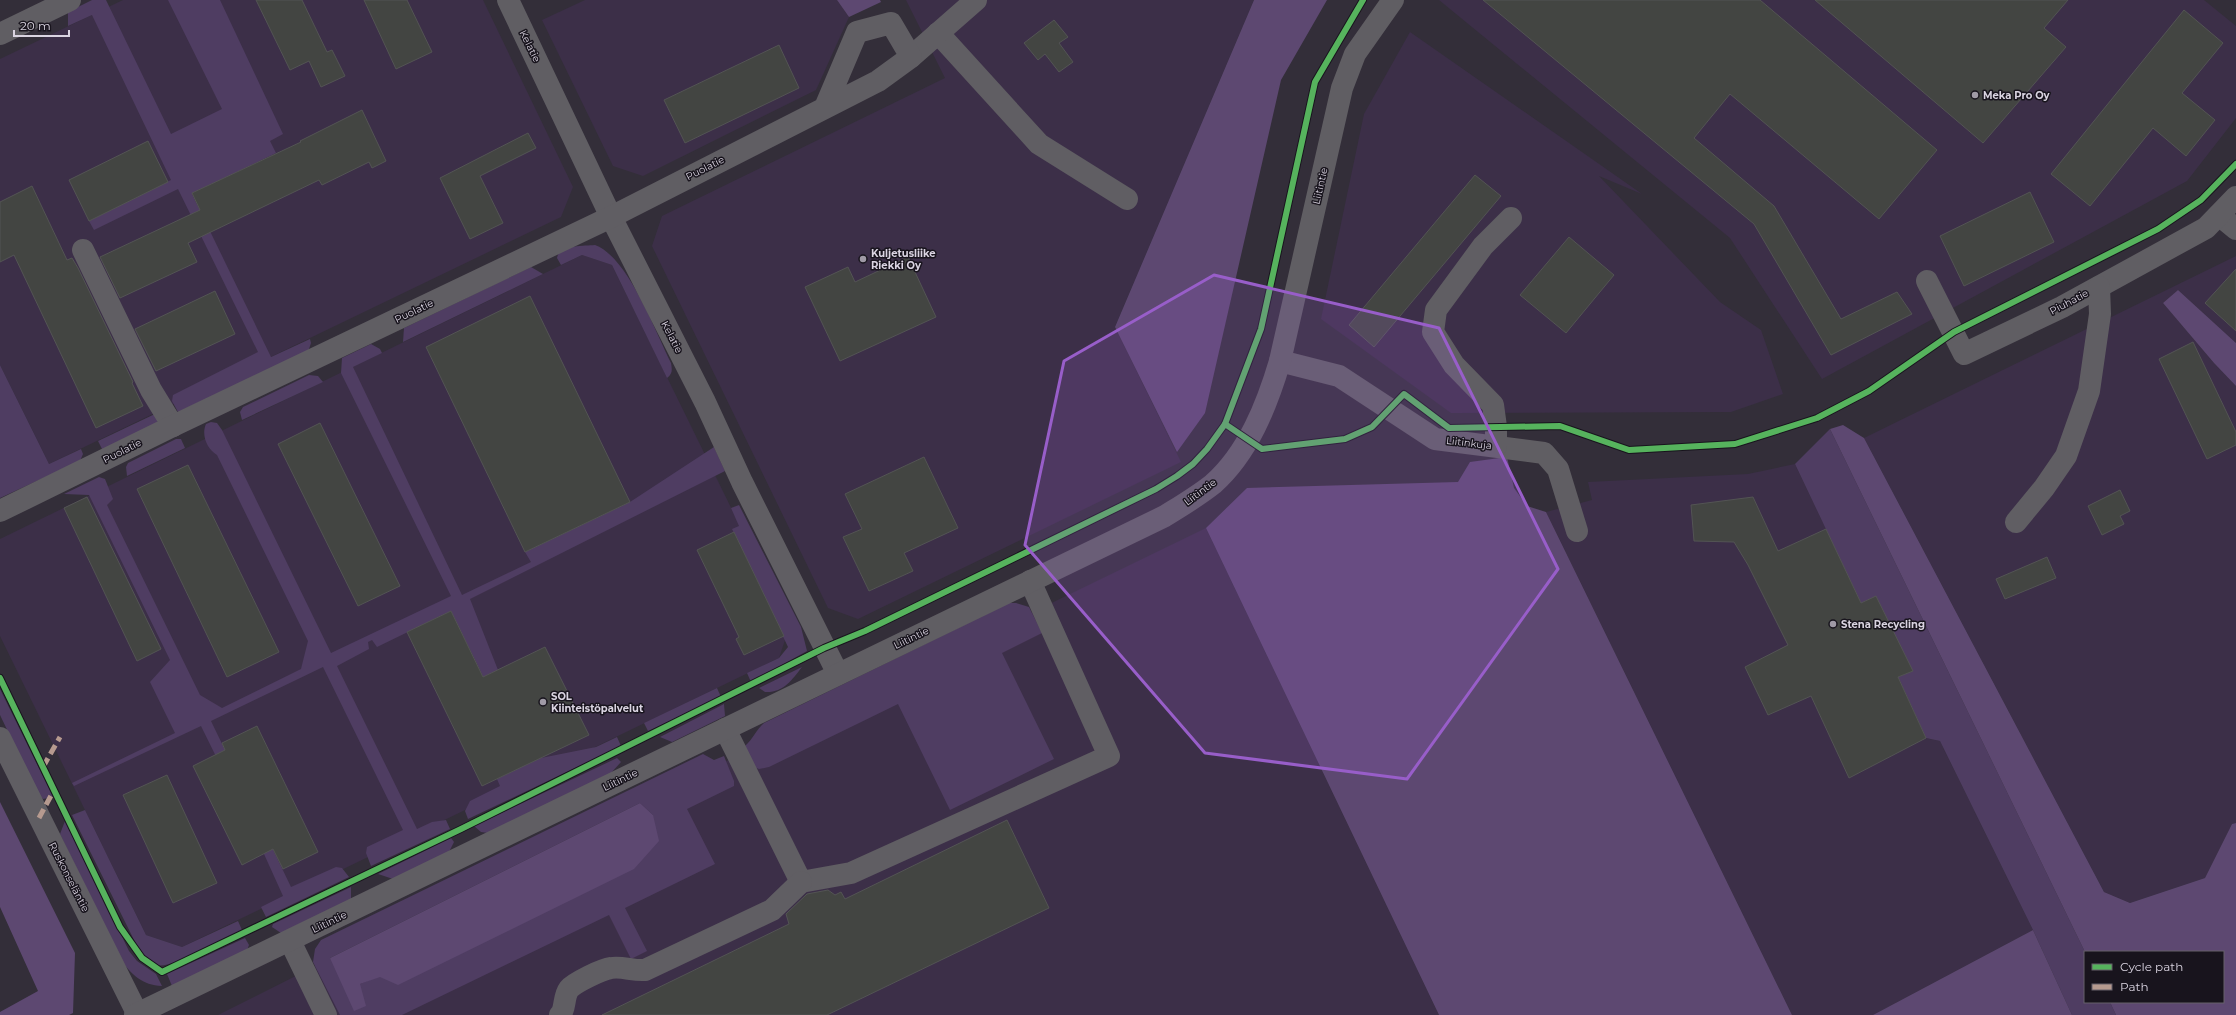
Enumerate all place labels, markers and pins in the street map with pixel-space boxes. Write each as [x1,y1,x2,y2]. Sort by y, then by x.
place label: Meka Pro Oy [1983,89,2051,102]
marker: Meka Pro Oy [1970,90,1980,100]
place label: Kuljetusliike Riekki Oy [871,247,936,272]
marker: Kuljetusliike Riekki Oy [858,254,868,264]
place label: Stena Recycling [1841,618,1925,631]
marker: Stena Recycling [1828,619,1838,629]
place label: SOL Kiinteistöpalvelut [551,690,644,715]
marker: SOL Kiinteistöpalvelut [538,697,548,707]

